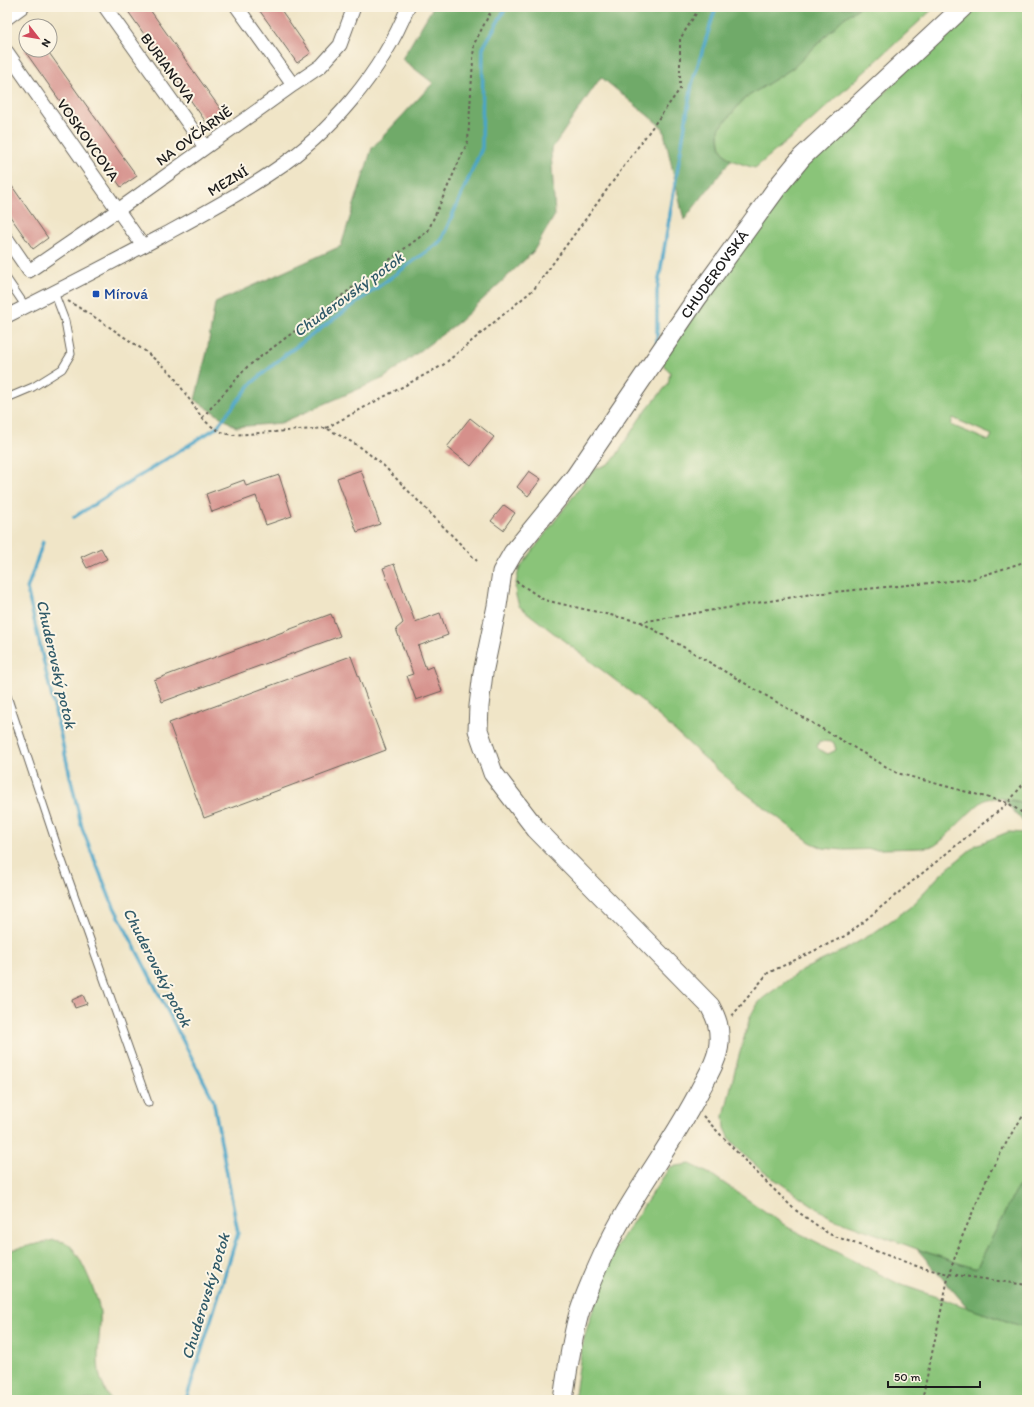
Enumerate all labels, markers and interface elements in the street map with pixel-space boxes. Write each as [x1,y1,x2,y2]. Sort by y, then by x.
north arrow [18,18,58,58]
street label: BURIANOVA [137,30,200,107]
text: N [39,36,54,49]
street label: VOSKOVCOVA [53,95,123,185]
street label: NA OVČÁRNĚ [152,102,236,170]
street label: MEZNÍ [204,162,252,200]
street label: CHUDEROVSKÁ [677,226,753,322]
water label: Chuderovský potok [290,248,408,341]
place label: Mírová [104,285,148,303]
marker: Mírová [91,289,101,299]
water label: Chuderovský potok [32,598,81,731]
water label: Chuderovský potok [119,904,196,1031]
water label: Chuderovský potok [177,1230,234,1362]
scale bar [888,1363,980,1389]
text: 50 m [894,1370,920,1384]

